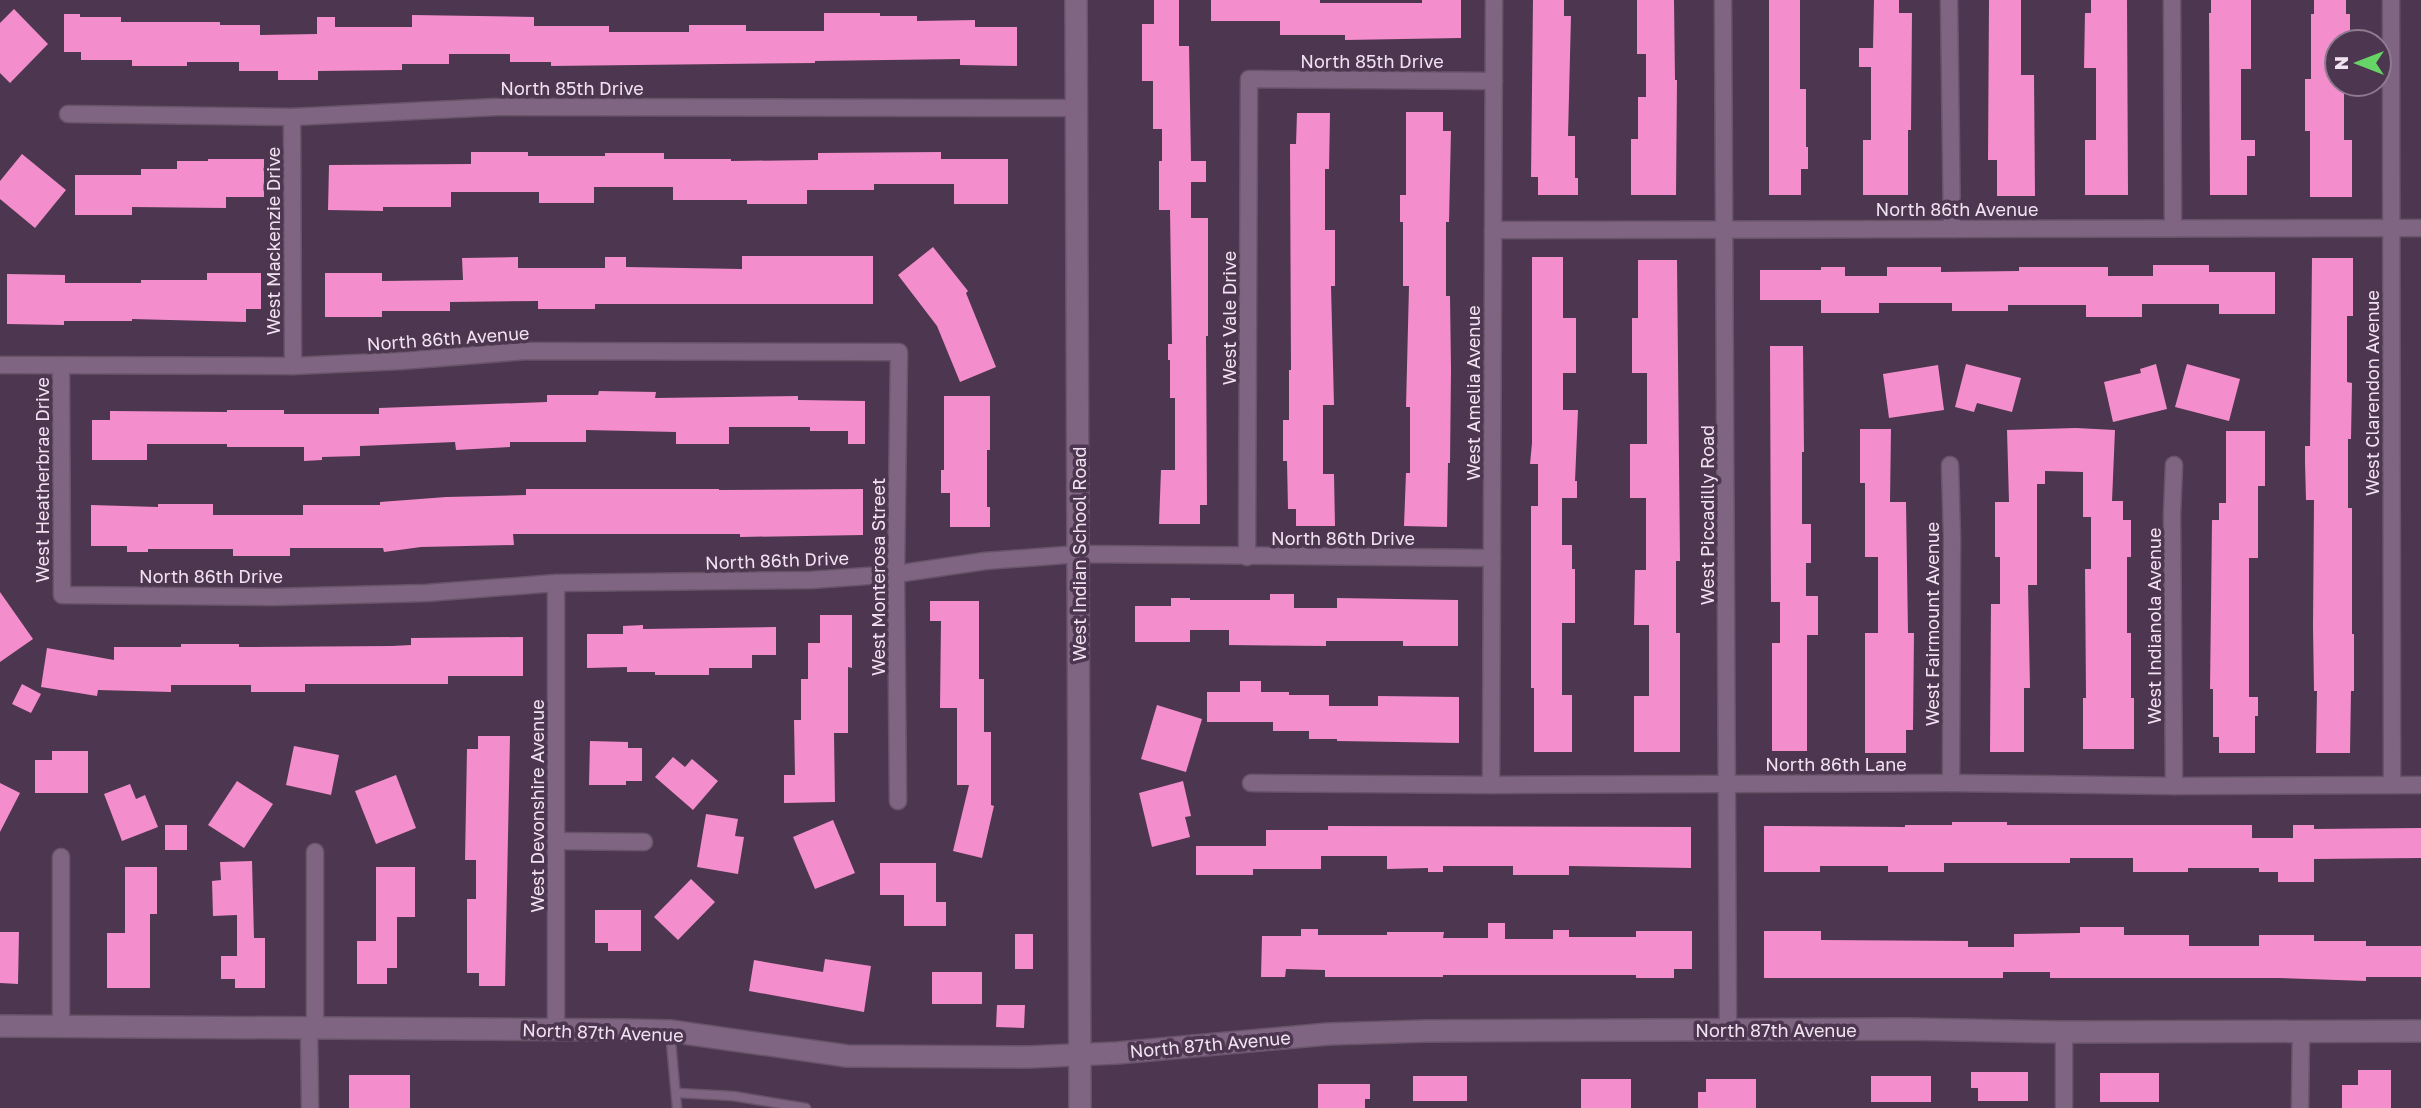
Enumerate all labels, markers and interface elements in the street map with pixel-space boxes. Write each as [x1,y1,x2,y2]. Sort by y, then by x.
north arrow [2323,28,2393,98]
street label: North 85th Drive [1300,50,1444,72]
text: N [2329,56,2352,70]
street label: North 85th Drive [500,77,644,99]
street label: West Mackenzie Drive [262,147,284,335]
street label: North 86th Avenue [1876,198,2038,220]
street label: West Vale Drive [1218,251,1240,385]
street label: West Clarendon Avenue [2361,290,2383,496]
street label: West Amelia Avenue [1462,305,1484,481]
street label: North 86th Avenue [366,321,530,355]
street label: West Heatherbrae Drive [31,377,53,583]
street label: West Piccadilly Road [1696,425,1718,605]
street label: West Indian School Road [1068,447,1090,661]
street label: West Monterosa Street [867,478,889,676]
street label: West Fairmount Avenue [1921,522,1943,726]
street label: North 86th Drive [1271,527,1415,549]
street label: West Indianola Avenue [2143,528,2165,724]
street label: North 86th Drive [705,546,849,574]
street label: North 86th Drive [139,565,283,587]
street label: West Devonshire Avenue [526,699,548,913]
street label: North 86th Lane [1765,753,1907,775]
street label: North 87th Avenue [522,1018,684,1046]
street label: North 87th Avenue [1695,1019,1857,1041]
street label: North 87th Avenue [1129,1026,1291,1062]

